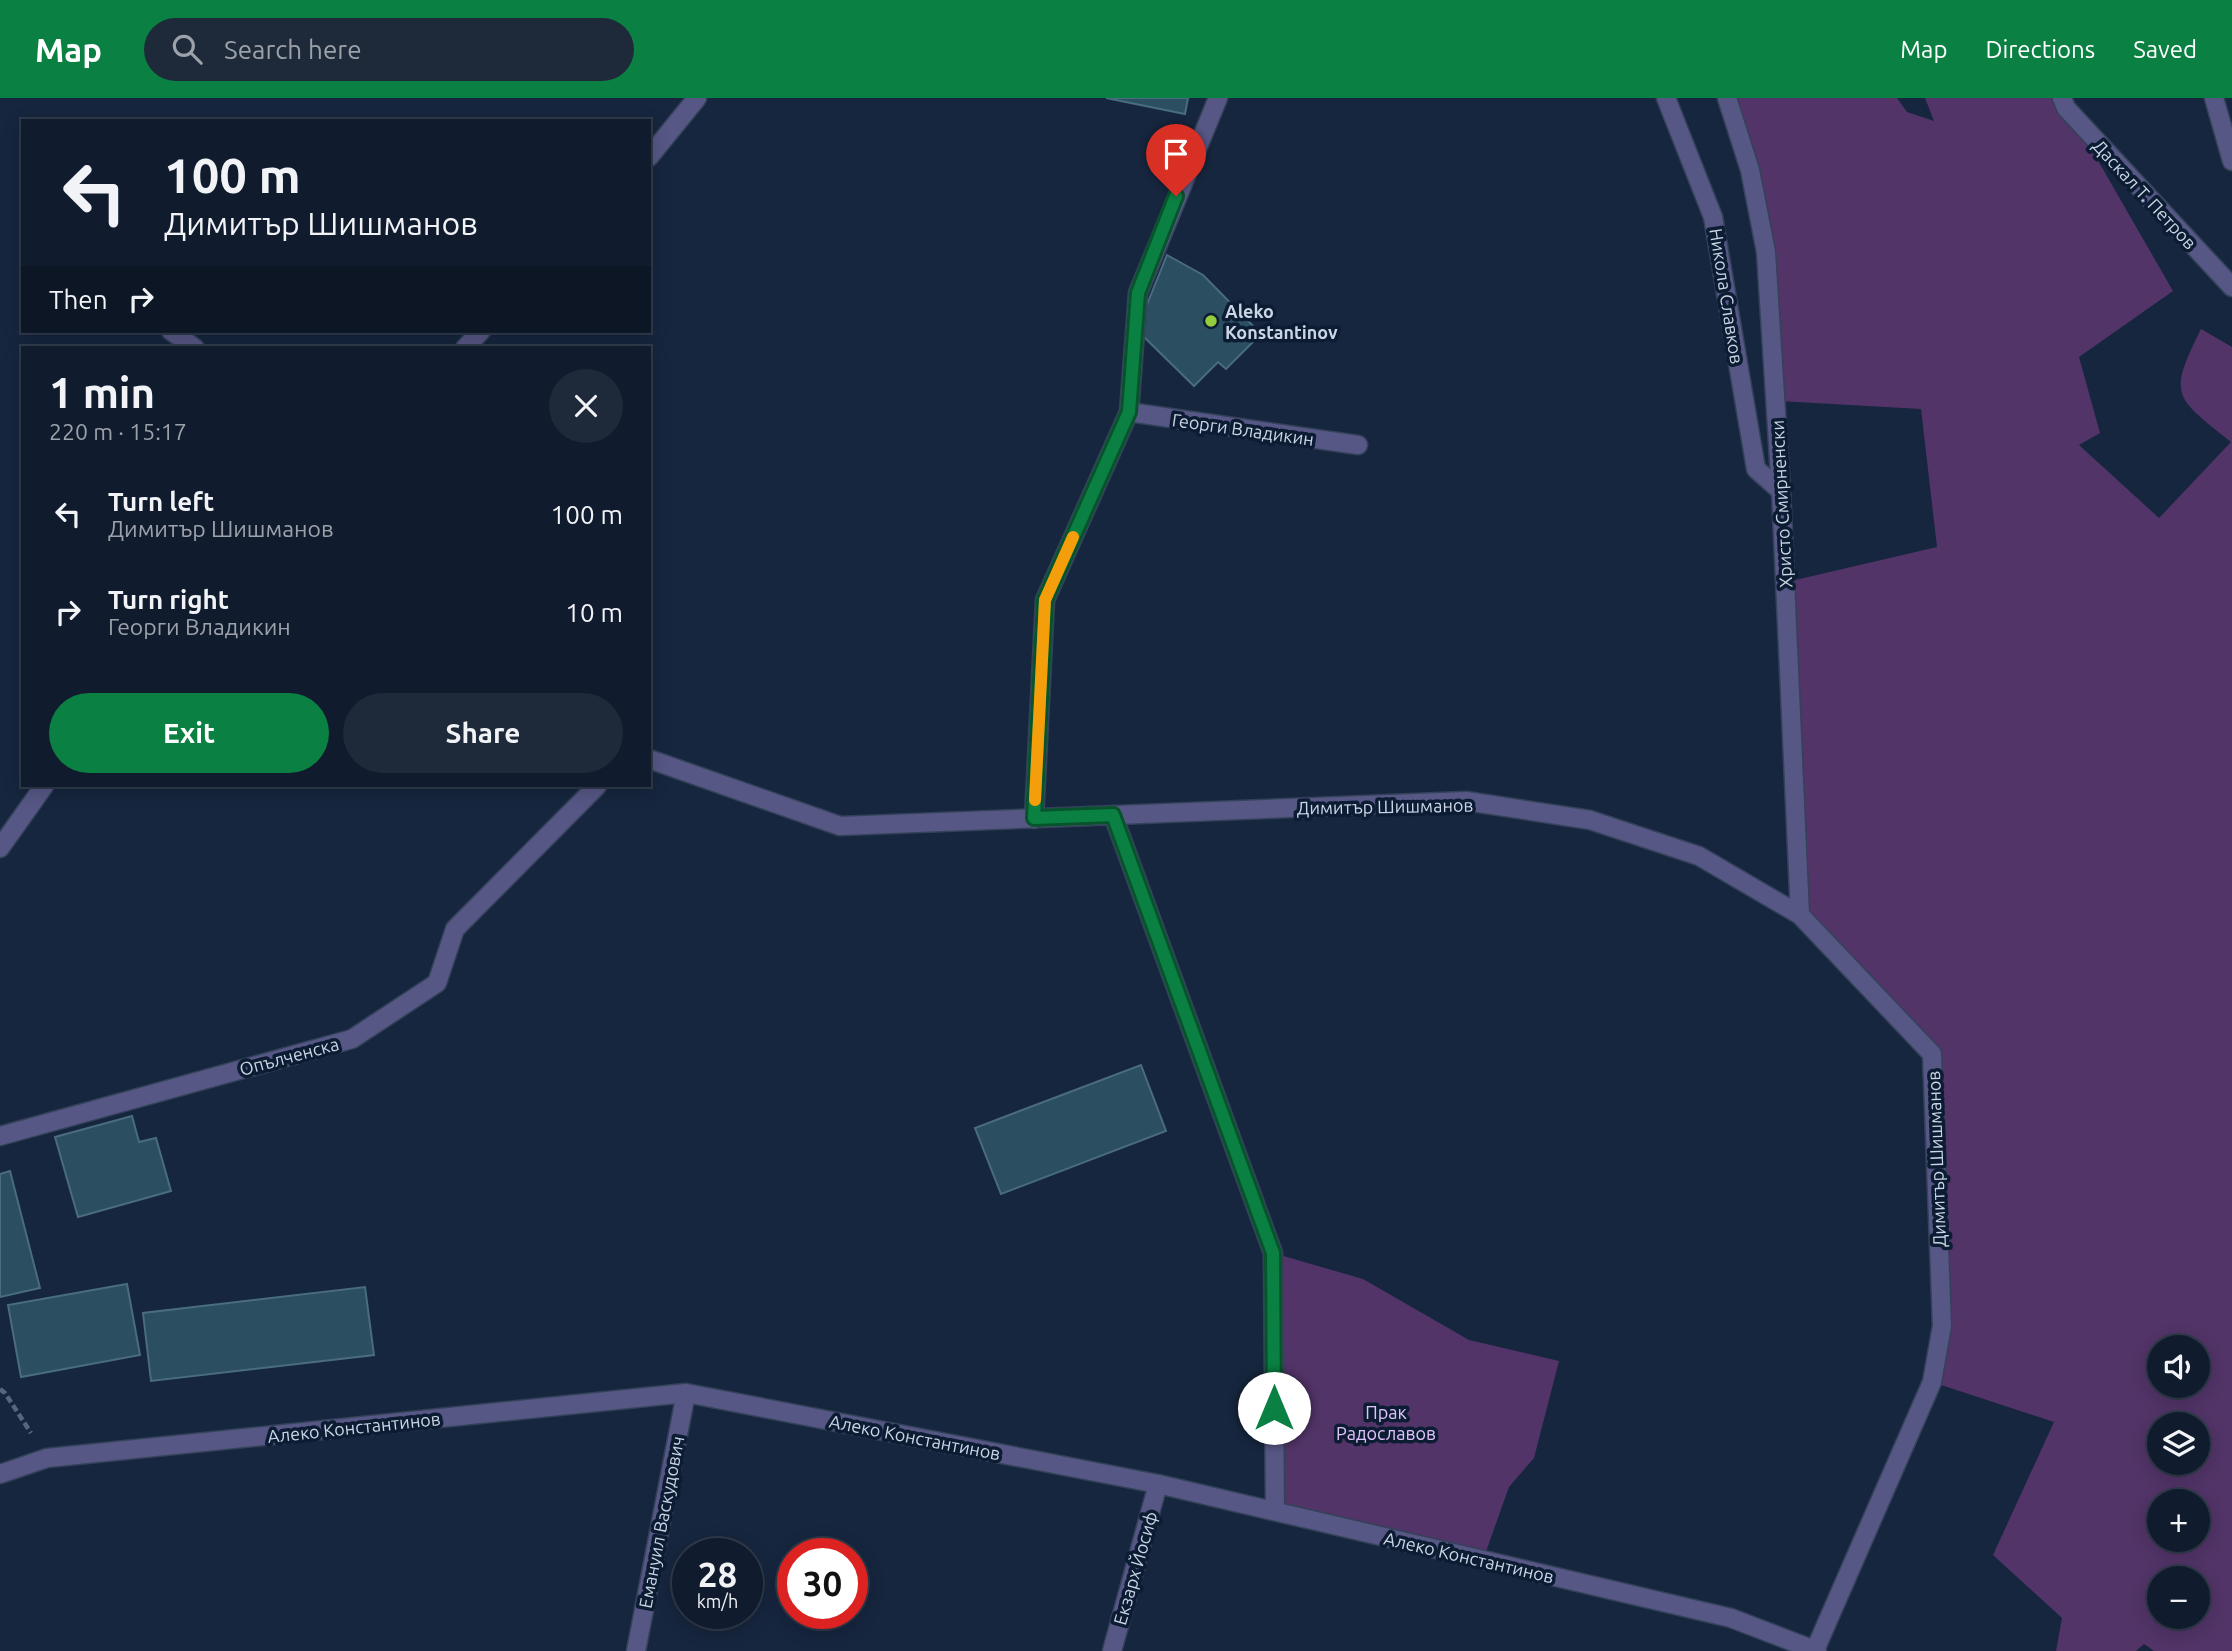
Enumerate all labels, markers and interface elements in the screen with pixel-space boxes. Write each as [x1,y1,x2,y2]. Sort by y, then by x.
search box [144,18,634,81]
icon: search [168,30,206,68]
text: Map [35,31,102,68]
text: Search here [224,35,362,64]
text: Map [1900,36,1947,63]
text: Directions [1985,36,2095,63]
text: Saved [2133,36,2197,63]
pin [1146,124,1206,196]
icon: arrive [1157,135,1195,173]
street label: Даскал Т. Петров [2089,135,2201,253]
icon: left [49,147,140,238]
text: 100 m [164,147,301,202]
text: Димитър Шишманов [164,205,478,241]
street label: Никола Славков [1706,227,1748,365]
icon: right [122,280,160,318]
text: Then [49,285,108,314]
place label: Aleko Konstantinov [1225,301,1338,342]
marker: Aleko Konstantinov [1203,313,1219,329]
text: 1 min [49,369,155,416]
button: close [549,369,623,443]
street label: Георги Владикин [1171,409,1315,449]
text: 220 m · 15:17 [49,419,187,444]
street label: Христо Смирненски [1767,420,1795,588]
text: Turn left [108,487,214,516]
icon: left [49,495,87,533]
text: 100 m [551,500,623,529]
text: Димитър Шишманов [108,516,334,541]
text: Turn right [108,585,229,614]
icon: right [49,593,87,631]
text: 10 m [565,598,623,627]
text: Георги Владикин [108,614,291,639]
button: Exit [49,693,329,773]
button: Share [343,693,623,773]
street label: Димитър Шишманов [1297,794,1473,818]
street label: Опълченска [237,1033,341,1079]
street label: Димитър Шишманов [1923,1070,1949,1248]
map controls [2147,1335,2210,1629]
button: sound [2147,1335,2210,1398]
position arrow [1237,1371,1311,1445]
park label: Прак Радославов [1336,1402,1436,1443]
street label: Алеко Константинов [266,1408,442,1446]
street label: Алеко Константинов [828,1411,1002,1463]
button: layers [2147,1412,2210,1475]
street label: Емануил Васкудович [635,1434,687,1610]
button: + [2147,1489,2210,1552]
street label: Екзарх Йосиф [1109,1509,1161,1627]
street label: Алеко Константинов [1382,1528,1556,1586]
speed limit sign: 30 [777,1538,868,1629]
text: 28 [698,1554,737,1594]
button: − [2147,1566,2210,1629]
text: km/h [697,1591,738,1611]

